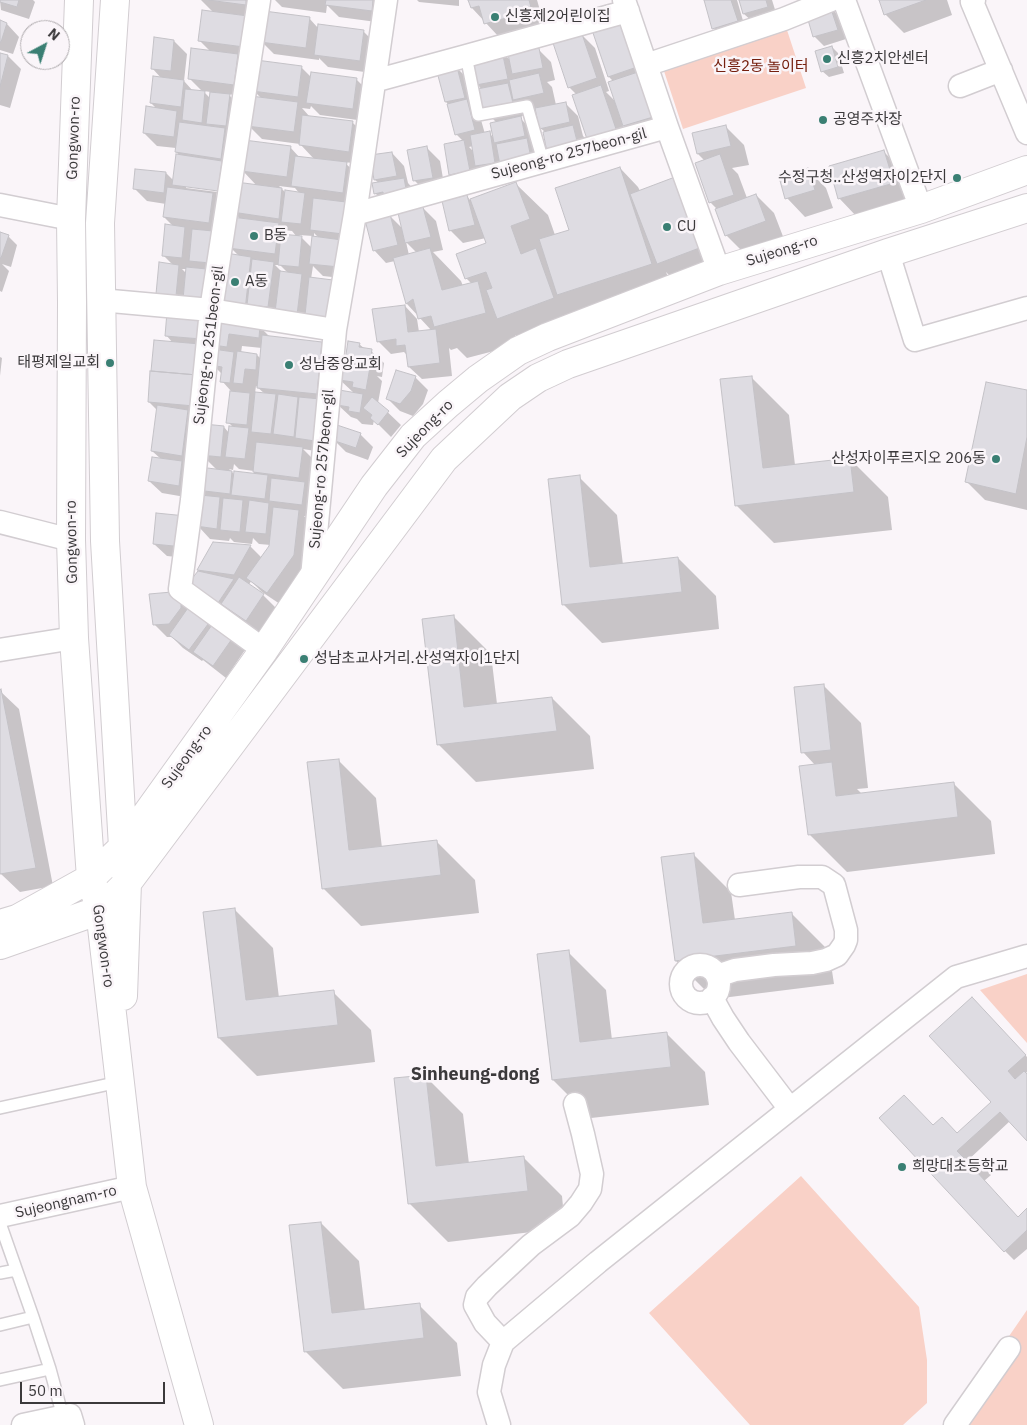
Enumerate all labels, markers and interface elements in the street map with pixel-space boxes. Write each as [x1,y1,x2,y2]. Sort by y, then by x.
place label: 신흥제2어린이집 [505,8,611,26]
marker: 신흥제2어린이집 [489,11,501,23]
north arrow [20,20,70,70]
text: N [44,24,64,44]
place label: 신흥2치안센터 [837,50,929,68]
marker: 신흥2치안센터 [821,53,833,65]
park label: 신흥2동 놀이터 [713,58,809,76]
street label: Gongwon-ro [64,96,84,180]
place label: 공영주차장 [833,111,902,129]
marker: 공영주차장 [817,114,829,126]
street label: Sujeong-ro 257beon-gil [489,125,649,183]
place label: 수정구청..산성역자이2단지 [778,169,947,187]
marker: 수정구청..산성역자이2단지 [951,172,963,184]
place label: CU [677,218,696,236]
marker: CU [661,221,673,233]
place label: B동 [264,227,288,245]
marker: B동 [248,230,260,242]
street label: Sujeong-ro [744,232,820,270]
street label: Sujeong-ro 251beon-gil [190,264,228,426]
place label: A동 [245,273,268,291]
marker: A동 [229,276,241,288]
place label: 태평제일교회 [17,354,100,372]
place label: 성남중앙교회 [299,356,382,374]
marker: 태평제일교회 [104,357,116,369]
marker: 성남중앙교회 [283,359,295,371]
street label: Sujeong-ro 257beon-gil [306,389,338,549]
street label: Sujeong-ro [393,396,457,462]
place label: 산성자이푸르지오 206동 [831,450,986,468]
marker: 산성자이푸르지오 206동 [990,453,1002,465]
street label: Gongwon-ro [62,500,82,584]
place label: 성남초교사거리.산성역자이1단지 [314,650,520,668]
marker: 성남초교사거리.산성역자이1단지 [298,653,310,665]
street label: Sujeong-ro [158,722,216,792]
street label: Gongwon-ro [88,903,118,989]
district label: Sinheung-dong [411,1064,539,1086]
place label: 희망대초등학교 [912,1158,1009,1176]
marker: 희망대초등학교 [896,1161,908,1173]
street label: Sujeongnam-ro [14,1182,118,1222]
scale bar [22,1372,168,1404]
text: 50 m [28,1381,63,1400]

